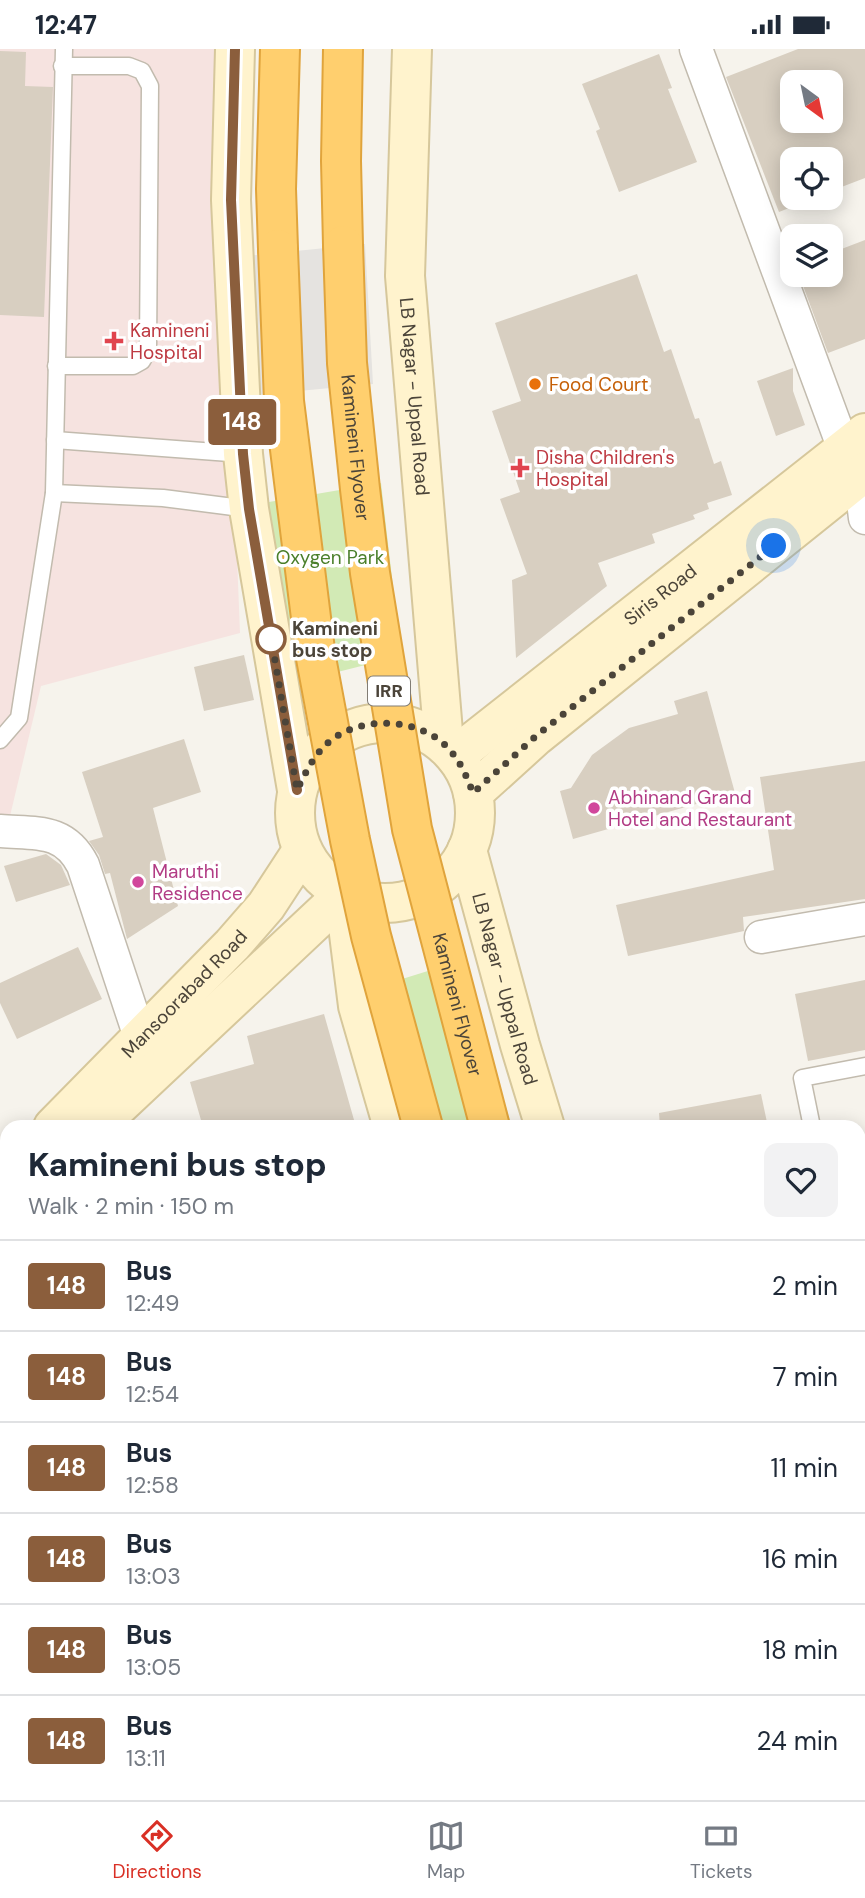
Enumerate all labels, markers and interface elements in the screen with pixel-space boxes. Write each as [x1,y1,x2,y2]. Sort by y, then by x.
text: 12:47 [35,8,97,42]
north arrow [780,70,844,133]
map controls [780,70,843,287]
button: locate [780,147,843,210]
button: layers [780,224,843,287]
street label: LB Nagar - Uppal Road [394,296,436,496]
place label: Kamineni Hospital [130,318,210,365]
marker: Kamineni Hospital [104,331,124,351]
place label: Food Court [549,372,649,397]
street label: Kamineni Flyover [336,373,376,522]
marker: Food Court [527,376,543,392]
line badge: 148 [202,399,282,445]
text: 148 [222,406,262,437]
place label: Disha Children's Hospital [536,445,675,492]
marker: Disha Children's Hospital [510,458,530,478]
your location [756,528,791,563]
park label: Oxygen Park [276,545,385,570]
street label: Siris Road [618,558,702,631]
place label: Kamineni bus stop [292,616,378,663]
marker: Kamineni bus stop [256,624,286,654]
road number: IRR [368,677,410,705]
place label: Abhinand Grand Hotel and Restaurant [608,785,792,832]
marker: Abhinand Grand Hotel and Restaurant [586,800,602,816]
place label: Maruthi Residence [152,859,243,906]
marker: Maruthi Residence [130,874,146,890]
street label: LB Nagar - Uppal Road [467,890,544,1088]
street label: Mansoorabad Road [116,924,252,1063]
street label: Kamineni Flyover [427,930,489,1079]
text: Kamineni bus stop [28,1143,327,1186]
button: heart [764,1143,838,1217]
text: Walk · 2 min · 150 m [28,1191,234,1221]
text: Bus [126,1254,172,1288]
text: 2 min [772,1269,838,1303]
text: 148 [47,1270,86,1301]
text: 12:49 [126,1288,179,1318]
text: Bus [126,1345,172,1379]
text: 7 min [773,1360,838,1394]
text: 148 [47,1361,86,1392]
text: 12:54 [126,1379,179,1409]
text: Bus [126,1436,172,1470]
text: 11 min [771,1451,838,1485]
text: 148 [47,1452,86,1483]
text: 12:58 [126,1470,179,1500]
text: Bus [126,1527,172,1561]
text: 16 min [762,1542,838,1576]
text: 148 [47,1543,86,1574]
text: 13:03 [126,1561,181,1591]
text: Bus [126,1618,172,1652]
text: 18 min [763,1633,838,1667]
text: 148 [47,1634,86,1665]
text: 13:05 [126,1652,181,1682]
text: Bus [126,1709,172,1743]
text: 24 min [756,1724,838,1758]
text: 148 [47,1725,86,1756]
text: 13:11 [126,1743,166,1773]
tab: Directions [112,1817,202,1884]
tab: Map [427,1817,465,1884]
tab: Tickets [690,1817,753,1884]

